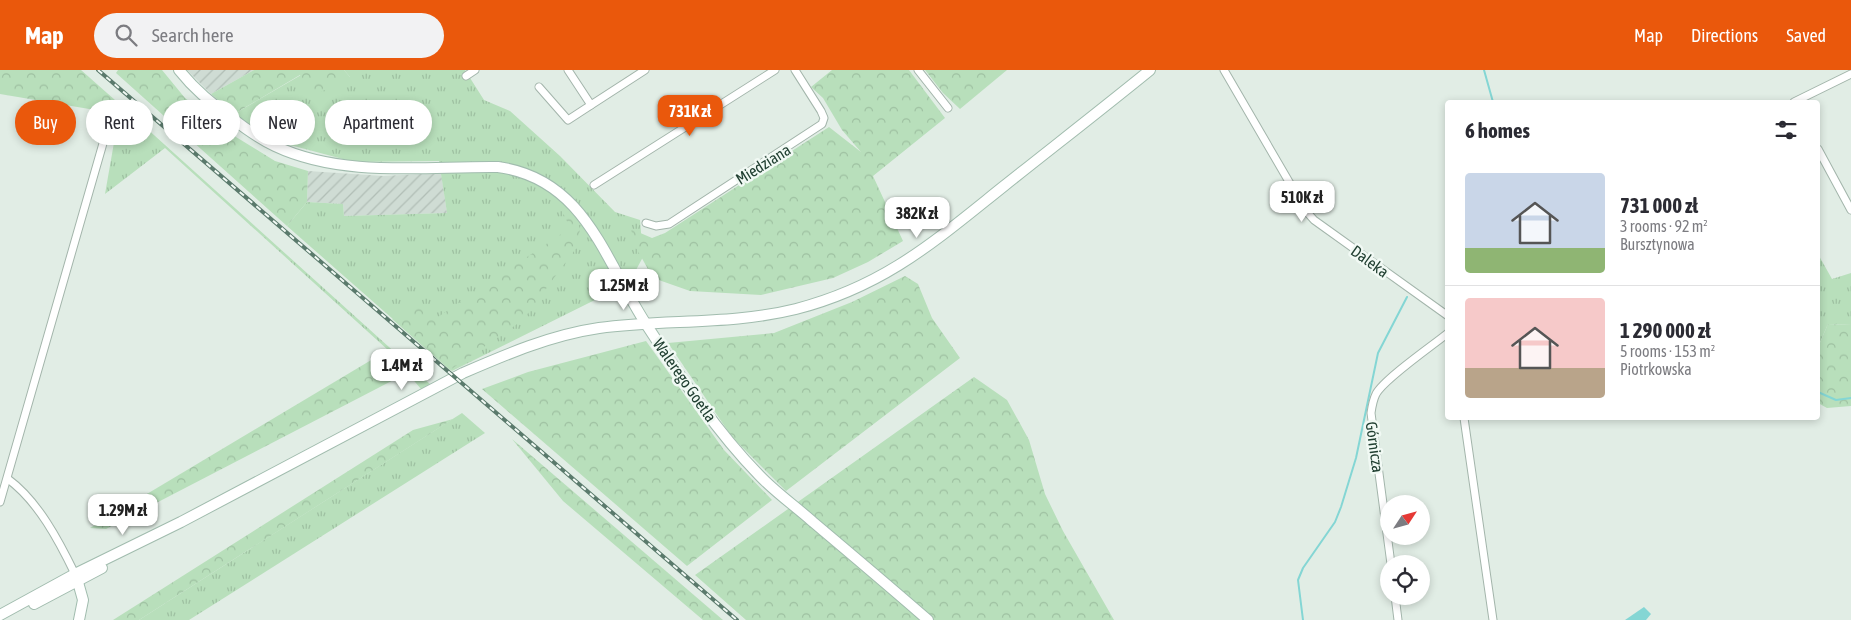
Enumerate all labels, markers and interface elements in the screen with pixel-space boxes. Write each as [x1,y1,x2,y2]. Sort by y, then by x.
search box [94,13,444,58]
icon: search [112,21,140,49]
text: Map [25,22,64,49]
text: Search here [152,24,234,46]
text: Map [1634,25,1663,46]
text: Directions [1691,25,1758,46]
text: Saved [1786,25,1826,46]
pin: 731K zł [644,94,736,137]
chip: Buy [15,100,76,145]
chip: Rent [86,100,153,145]
chip: Filters [163,100,240,145]
chip: New [250,100,315,145]
chip: Apartment [325,100,432,145]
text: 731K zł [669,102,711,120]
icon: filters [1772,116,1800,144]
text: 6 homes [1465,118,1530,142]
street label: Miedziana [732,140,794,188]
pin: 510K zł [1256,180,1348,223]
text: 510K zł [1281,188,1323,206]
icon: home [1505,193,1565,253]
text: 731 000 zł [1620,193,1698,217]
pin: 382K zł [871,196,963,239]
text: 382K zł [896,204,938,222]
text: 3 rooms · 92 m² [1620,217,1708,235]
text: Bursztynowa [1620,235,1695,253]
street label: Daleka [1348,241,1392,281]
pin: 1.25M zł [572,268,676,311]
text: 1.25M zł [600,276,648,294]
icon: home [1505,318,1565,378]
text: 1 290 000 zł [1620,318,1711,342]
street label: Walerego Goetla [649,335,720,426]
text: 5 rooms · 153 m² [1620,342,1715,360]
pin: 1.4M zł [356,348,448,391]
text: 1.4M zł [382,356,422,374]
text: Piotrkowska [1620,360,1692,378]
street label: Górnicza [1363,420,1387,474]
pin: 1.29M zł [71,494,175,536]
north arrow [1380,495,1430,545]
map controls [1380,495,1430,605]
text: 1.29M zł [99,501,147,519]
button: locate [1380,555,1430,605]

